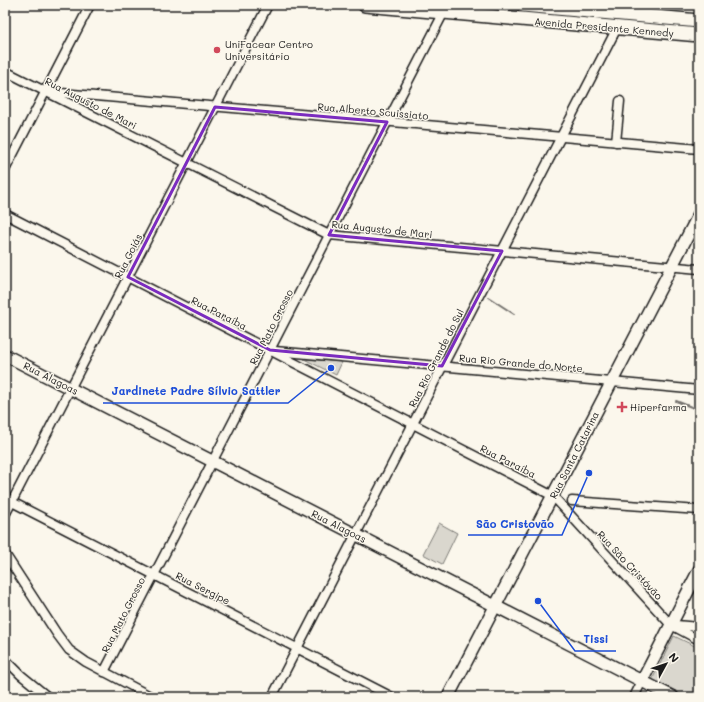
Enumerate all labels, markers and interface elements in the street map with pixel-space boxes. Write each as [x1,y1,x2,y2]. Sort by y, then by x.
street label: Avenida Presidente Kennedy [534,14,674,40]
place label: UniFacear Centro Universitário [225,37,313,63]
marker: UniFacear Centro Universitário [212,45,222,55]
street label: Rua Augusto de Mari [43,74,139,132]
street label: Rua Alberto Scuissiato [317,99,429,123]
street label: Rua Augusto de Mari [331,217,433,241]
street label: Rua Goiás [111,231,145,281]
street label: Rua Mato Grosso [246,287,296,367]
street label: Rua Paraíba [189,293,249,333]
street label: Rua Rio Grande do Sul [405,306,467,410]
street label: Rua Rio Grande do Norte [459,351,583,375]
street label: Rua Alagoas [21,358,81,398]
callout: Jardinete Padre Sílvio Sattler [103,380,288,403]
text: Jardinete Padre Sílvio Sattler [112,383,281,398]
place label: Hiperfarma [630,400,687,414]
marker: Hiperfarma [617,402,627,412]
street label: Rua Santa Catarina [546,409,602,501]
street label: Rua Paraíba [478,441,538,481]
street label: Rua Alagoas [309,506,369,546]
callout: São Cristovão [468,512,562,535]
text: São Cristovão [476,516,554,531]
street label: Rua São Cristóvão [594,527,666,603]
street label: Rua Sergipe [173,568,233,608]
street label: Rua Mato Grosso [98,575,148,655]
callout: Tissi [575,628,616,651]
text: Tissi [583,631,609,646]
north arrow [646,644,686,684]
text: N [666,649,682,665]

